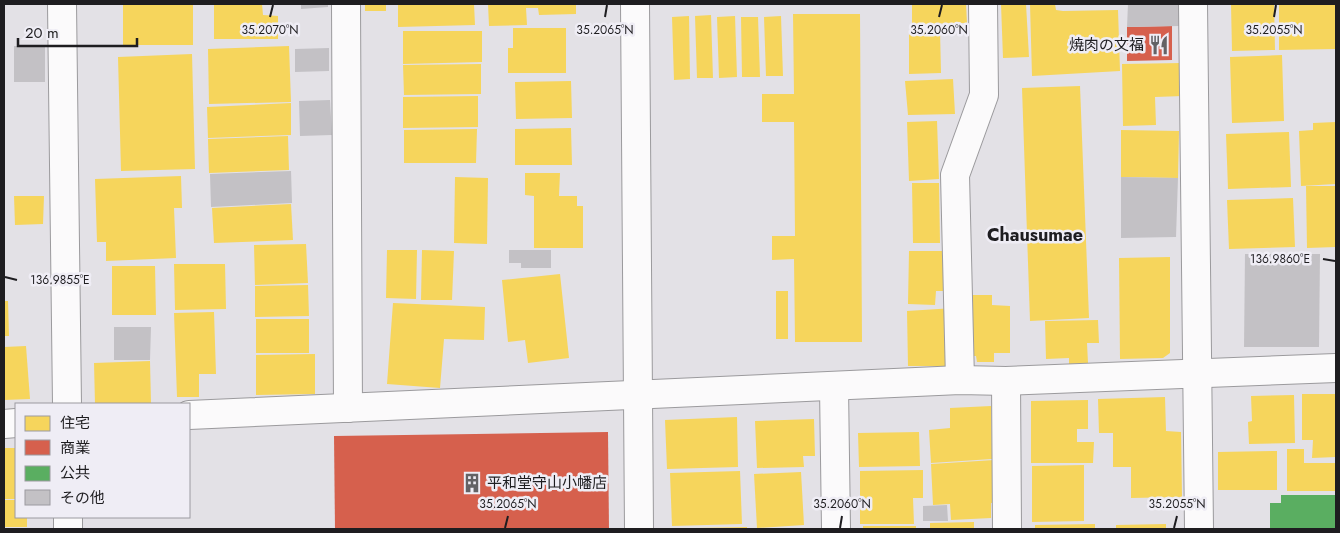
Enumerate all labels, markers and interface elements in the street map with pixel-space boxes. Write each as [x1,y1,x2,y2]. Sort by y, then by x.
scale bar [18,15,136,47]
text: 35.2070°N [241,21,299,39]
text: 35.2065°N [576,21,634,39]
text: 35.2060°N [910,21,968,39]
text: 35.2055°N [1245,21,1303,39]
text: 20 m [25,22,59,44]
place label: 焼肉の文福 [1069,34,1144,56]
restaurant icon: 焼肉の文福 [1148,34,1170,56]
district label: Chausumae [987,222,1083,248]
text: 136.9860°E [1250,250,1310,268]
text: 136.9855°E [30,271,90,289]
legend [15,403,190,518]
text: 住宅 [60,412,90,434]
text: 商業 [60,437,90,459]
text: 公共 [60,462,90,484]
building icon: 平和堂守山小幡店 [461,472,483,494]
place label: 平和堂守山小幡店 [487,472,607,494]
text: その他 [60,487,105,509]
text: 35.2065°N [479,495,537,513]
text: 35.2060°N [813,495,871,513]
text: 35.2055°N [1148,495,1206,513]

